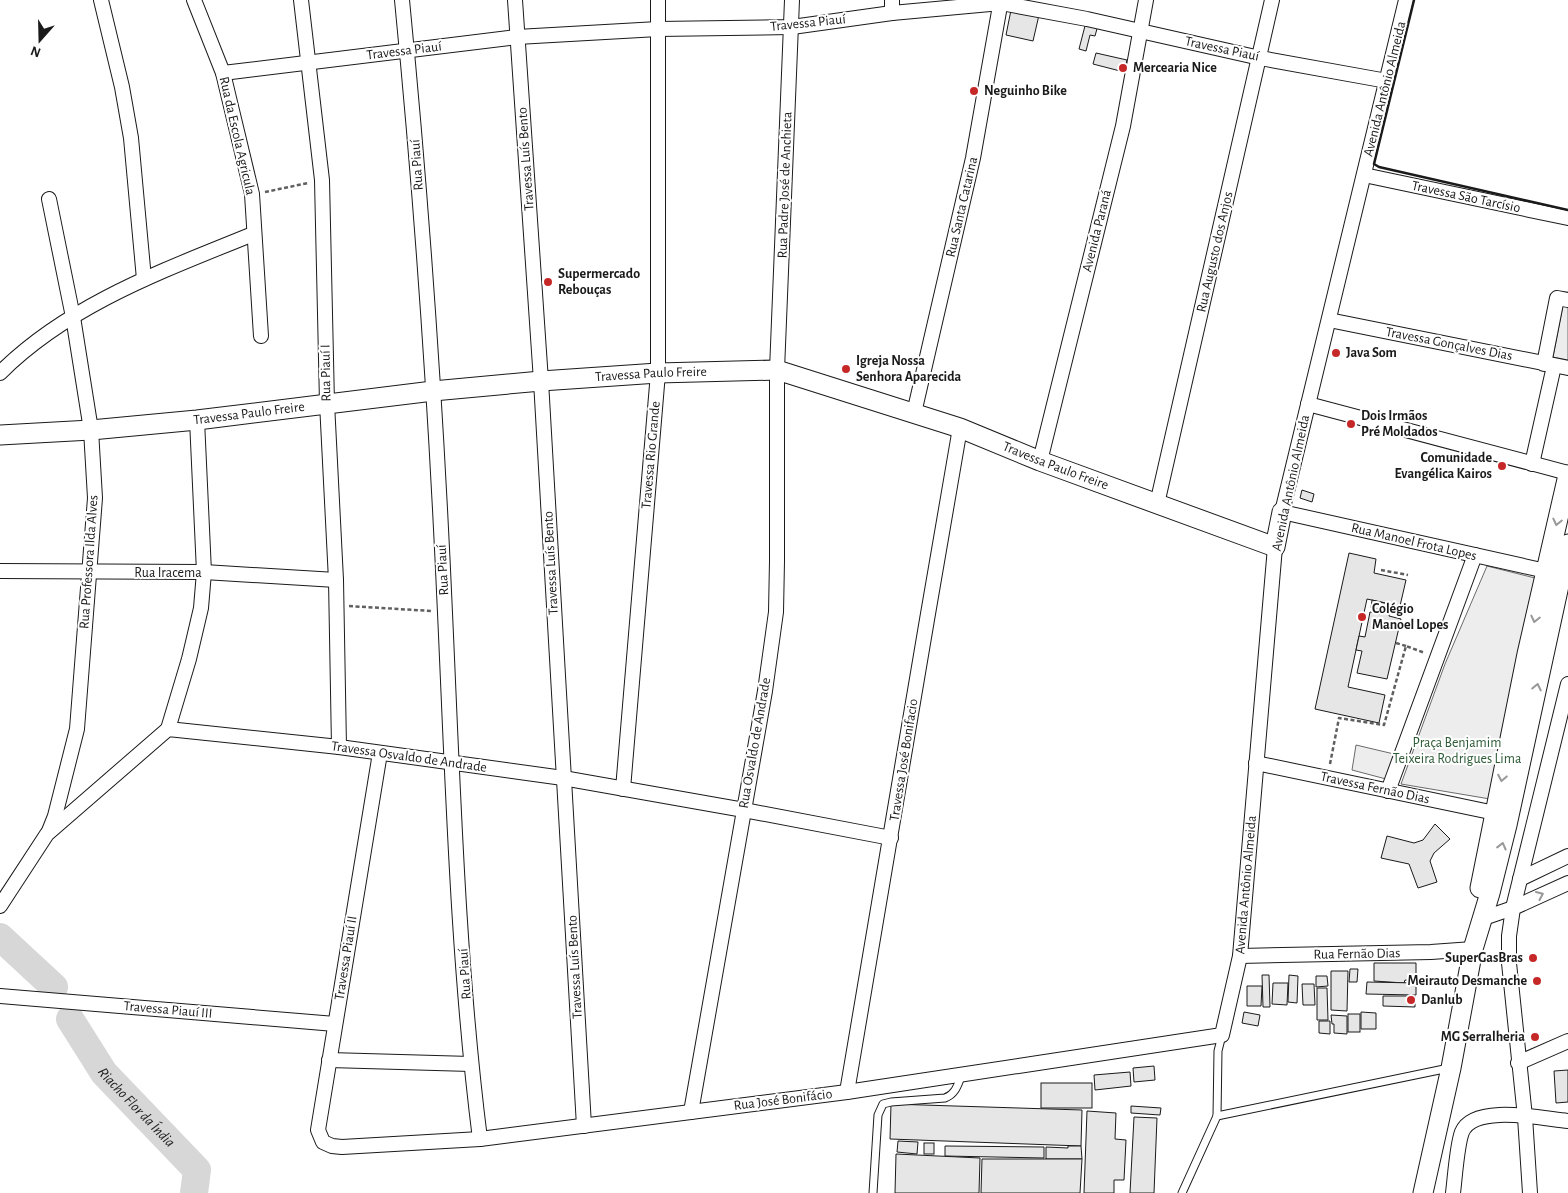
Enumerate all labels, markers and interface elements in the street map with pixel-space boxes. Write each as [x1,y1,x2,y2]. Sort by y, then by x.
street label: Travessa Piauí [770,12,847,34]
north arrow [15,15,65,65]
street label: Avenida Antônio Almeida [1361,19,1409,158]
street label: Travessa Piauí [1184,34,1261,64]
street label: Travessa Piauí [366,39,443,63]
text: N [29,43,43,60]
place label: Mercearia Nice [1133,61,1217,75]
marker: Mercearia Nice [1117,62,1129,74]
street label: Rua da Escola Agricula [217,75,258,197]
place label: Neguinho Bike [984,84,1067,98]
marker: Neguinho Bike [968,85,980,97]
street label: Travessa Luís Bento [515,107,537,211]
street label: Rua Padre José de Anchieta [775,111,795,259]
street label: Rua Piauí [408,138,426,191]
street label: Rua Santa Catarina [944,155,980,259]
street label: Travessa São Tarcísio [1410,179,1522,215]
street label: Avenida Paraná [1080,188,1114,274]
street label: Rua Augusto dos Anjos [1194,190,1236,314]
place label: Supermercado Rebouças [558,267,640,297]
marker: Supermercado Rebouças [542,276,554,288]
street label: Travessa Gonçalves Dias [1384,325,1514,363]
street label: Rua Piauí I [319,344,333,402]
place label: Java Som [1346,346,1397,360]
marker: Java Som [1330,347,1342,359]
place label: Igreja Nossa Senhora Aparecida [856,354,962,384]
marker: Igreja Nossa Senhora Aparecida [840,363,852,375]
street label: Travessa Paulo Freire [594,365,707,384]
street label: Travessa Paulo Freire [193,400,305,427]
street label: Travessa Rio Grande [639,401,663,509]
place label: Dois Irmãos Pré Moldados [1361,409,1438,439]
street label: Avenida Antônio Almeida [1270,413,1312,552]
marker: Dois Irmãos Pré Moldados [1345,418,1357,430]
street label: Travessa Paulo Freire [1001,439,1110,492]
place label: Comunidade Evangélica Kairos [1395,451,1492,481]
marker: Comunidade Evangélica Kairos [1496,460,1508,472]
street label: Rua Professora Ilda Alves [77,494,101,630]
street label: Travessa Luís Bento [541,511,561,615]
one-way arrow [1552,518,1563,527]
street label: Rua Manoel Frota Lopes [1350,521,1478,563]
street label: Rua Piauí [435,544,451,596]
street label: Rua Iracema [134,566,202,580]
place label: Colégio Manoel Lopes [1372,602,1448,632]
marker: Colégio Manoel Lopes [1356,611,1368,623]
one-way arrow [1530,614,1541,623]
street label: Rua Osvaldo de Andrade [737,677,773,809]
one-way arrow [1531,683,1542,692]
street label: Travessa José Bonifacio [887,698,921,822]
park label: Praça Benjamim Teixeira Rodrigues Lima [1393,736,1522,766]
street label: Travessa Osvaldo de Andrade [330,739,488,775]
street label: Travessa Fernão Dias [1319,770,1431,806]
one-way arrow [1498,774,1508,782]
street label: Avenida Antônio Almeida [1233,814,1259,955]
one-way arrow [1496,841,1507,850]
one-way arrow [1535,891,1544,901]
street label: Travessa Piauí II [332,915,360,1001]
street label: Travessa Luís Bento [565,915,585,1019]
street label: Rua Fernão Dias [1313,946,1401,962]
street label: Rua Piauí [456,947,474,1000]
place label: SuperGasBras [1445,951,1523,965]
marker: SuperGasBras [1527,952,1539,964]
place label: Meirauto Desmanche [1408,974,1527,988]
marker: Meirauto Desmanche [1531,975,1543,987]
place label: Danlub [1421,993,1462,1007]
marker: Danlub [1405,994,1417,1006]
street label: Travessa Piauí III [123,999,213,1021]
place label: MG Serralheria [1441,1030,1525,1044]
marker: MG Serralheria [1529,1031,1541,1043]
water label: Riacho Flor da Índia [95,1065,178,1150]
street label: Rua José Bonifácio [733,1087,833,1113]

